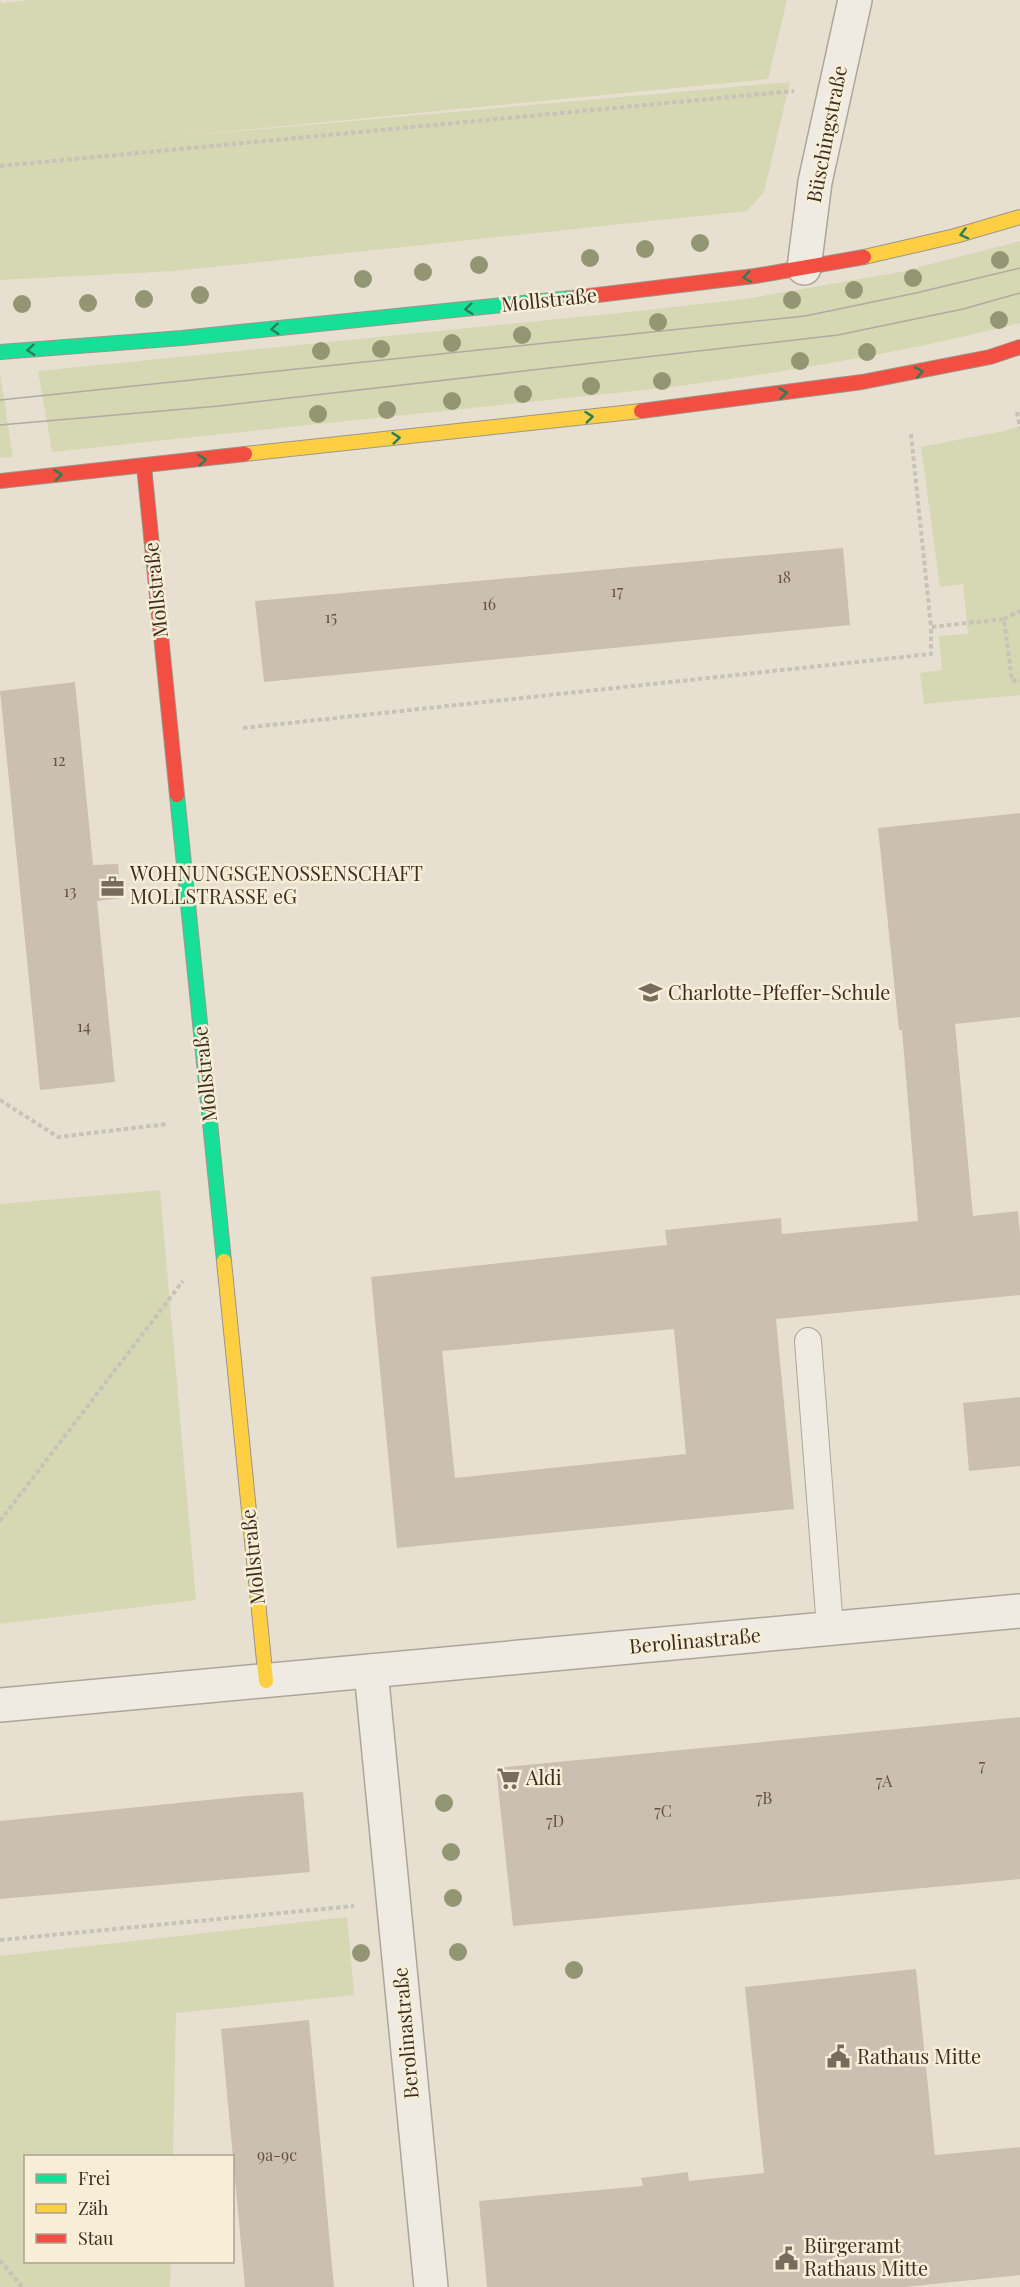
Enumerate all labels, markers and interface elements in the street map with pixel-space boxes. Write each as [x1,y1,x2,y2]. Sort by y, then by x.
street label: Büschingstraße [799,63,852,205]
one-way arrow [959,227,969,240]
one-way arrow [742,270,751,282]
street label: Mollstraße [500,280,598,317]
one-way arrow [465,302,474,315]
one-way arrow [271,322,280,335]
one-way arrow [26,343,35,356]
one-way arrow [914,366,924,379]
one-way arrow [778,387,787,399]
one-way arrow [585,411,594,424]
one-way arrow [391,432,400,445]
one-way arrow [197,454,206,466]
one-way arrow [54,469,63,482]
street label: Mollstraße [136,541,173,639]
house number: 18 [777,566,791,587]
house number: 17 [611,580,624,601]
house number: 16 [482,593,496,614]
house number: 15 [325,606,337,627]
house number: 12 [52,749,66,770]
place label: WOHNUNGSGENOSSENSCHAFT MOLLSTRASSE eG [129,859,423,909]
office icon: WOHNUNGSGENOSSENSCHAFT MOLLSTRASSE eG [99,873,125,899]
house number: 13 [64,880,76,901]
place label: Charlotte-Pfeffer-Schule [668,978,890,1005]
school or university icon: Charlotte-Pfeffer-Schule [637,980,663,1006]
house number: 14 [77,1015,91,1036]
street label: Mollstraße [185,1025,222,1123]
street label: Mollstraße [233,1508,270,1606]
street label: Berolinastraße [628,1620,762,1659]
house number: 7 [979,1754,986,1775]
place label: Aldi [525,1763,562,1790]
supermarket icon: Aldi [495,1765,521,1791]
house number: 7A [876,1770,893,1791]
house number: 7B [756,1787,772,1808]
house number: 7C [654,1800,672,1821]
house number: 7D [546,1810,564,1831]
street label: Berolinastraße [385,1966,424,2100]
place label: Rathaus Mitte [857,2042,981,2069]
public building icon: Rathaus Mitte [826,2044,852,2070]
house number: 9a-9c [257,2144,297,2165]
legend [24,2155,234,2263]
text: Frei [78,2166,110,2190]
text: Zäh [78,2196,109,2220]
text: Stau [78,2226,114,2250]
place label: Bürgeramt Rathaus Mitte [804,2231,928,2281]
public building icon: Bürgeramt Rathaus Mitte [773,2245,799,2271]

